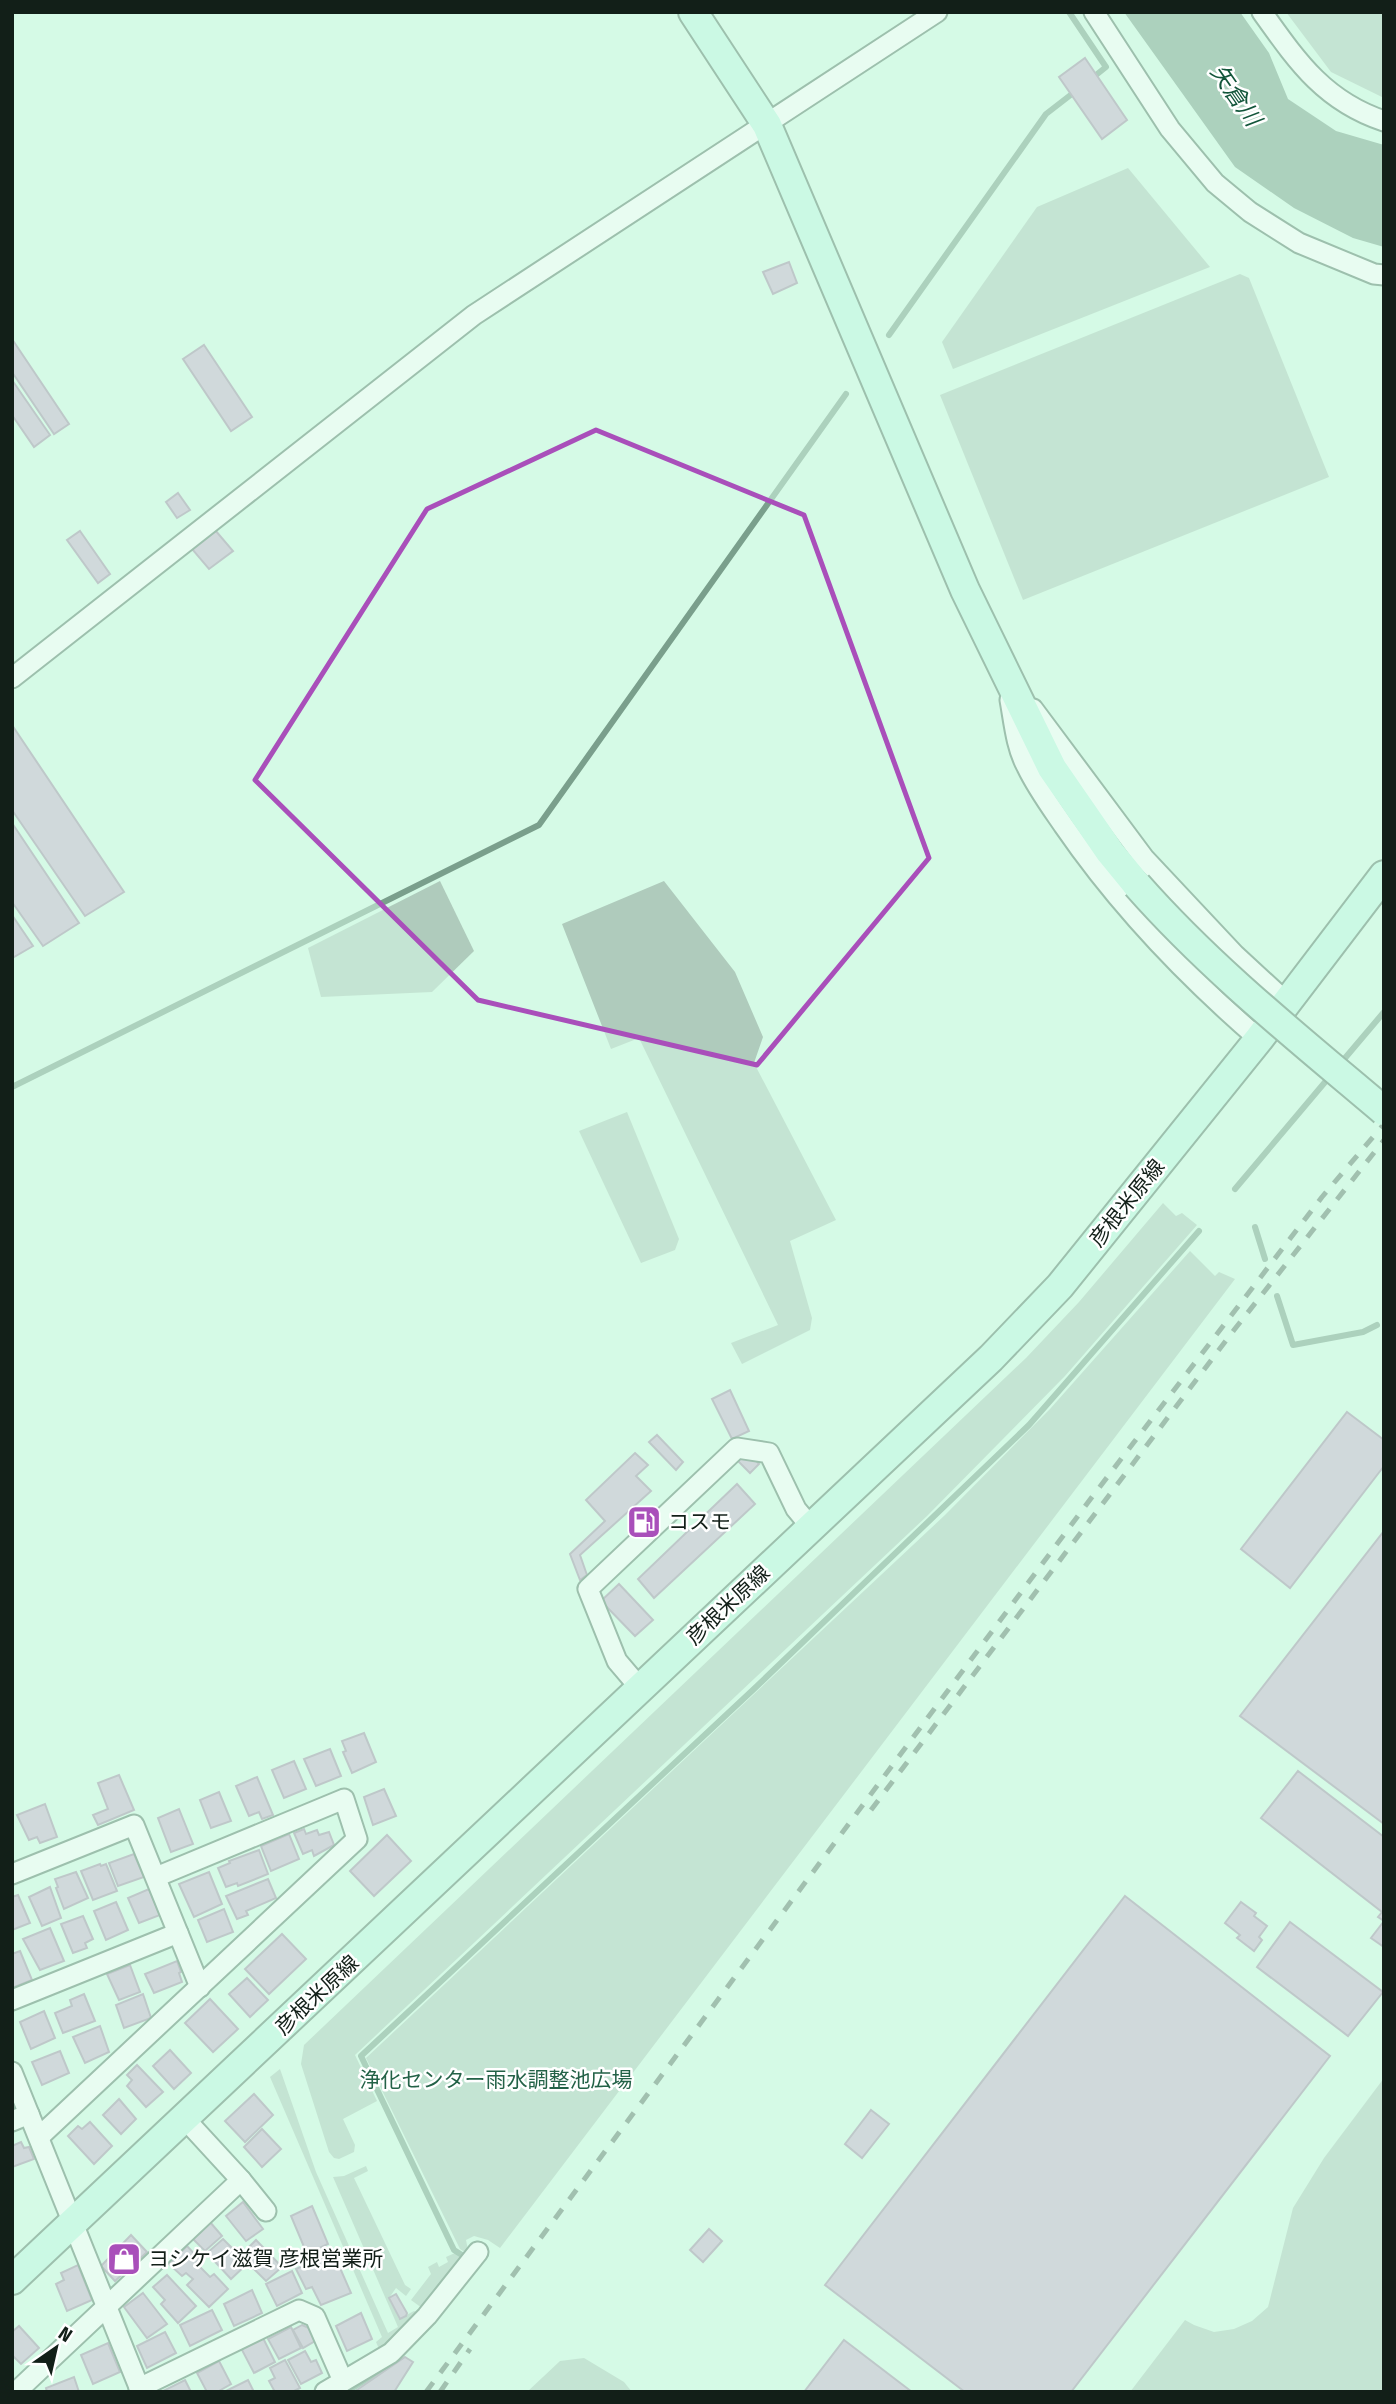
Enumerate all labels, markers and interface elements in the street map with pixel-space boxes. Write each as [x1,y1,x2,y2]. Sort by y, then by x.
water label: 矢倉川 [1205,59,1269,134]
street label: 彦根米原線 [1084,1154,1170,1252]
fuel station icon: コスモ [625,1503,663,1541]
place label: コスモ [668,1509,731,1535]
street label: 彦根米原線 [681,1560,775,1650]
street label: 彦根米原線 [270,1950,364,2040]
park label: 浄化センター雨水調整池広場 [360,2067,633,2093]
shop icon: ヨシケイ滋賀 彦根営業所 [105,2240,143,2278]
place label: ヨシケイ滋賀 彦根営業所 [148,2246,384,2272]
north arrow [21,2313,91,2383]
text: N [54,2322,76,2347]

